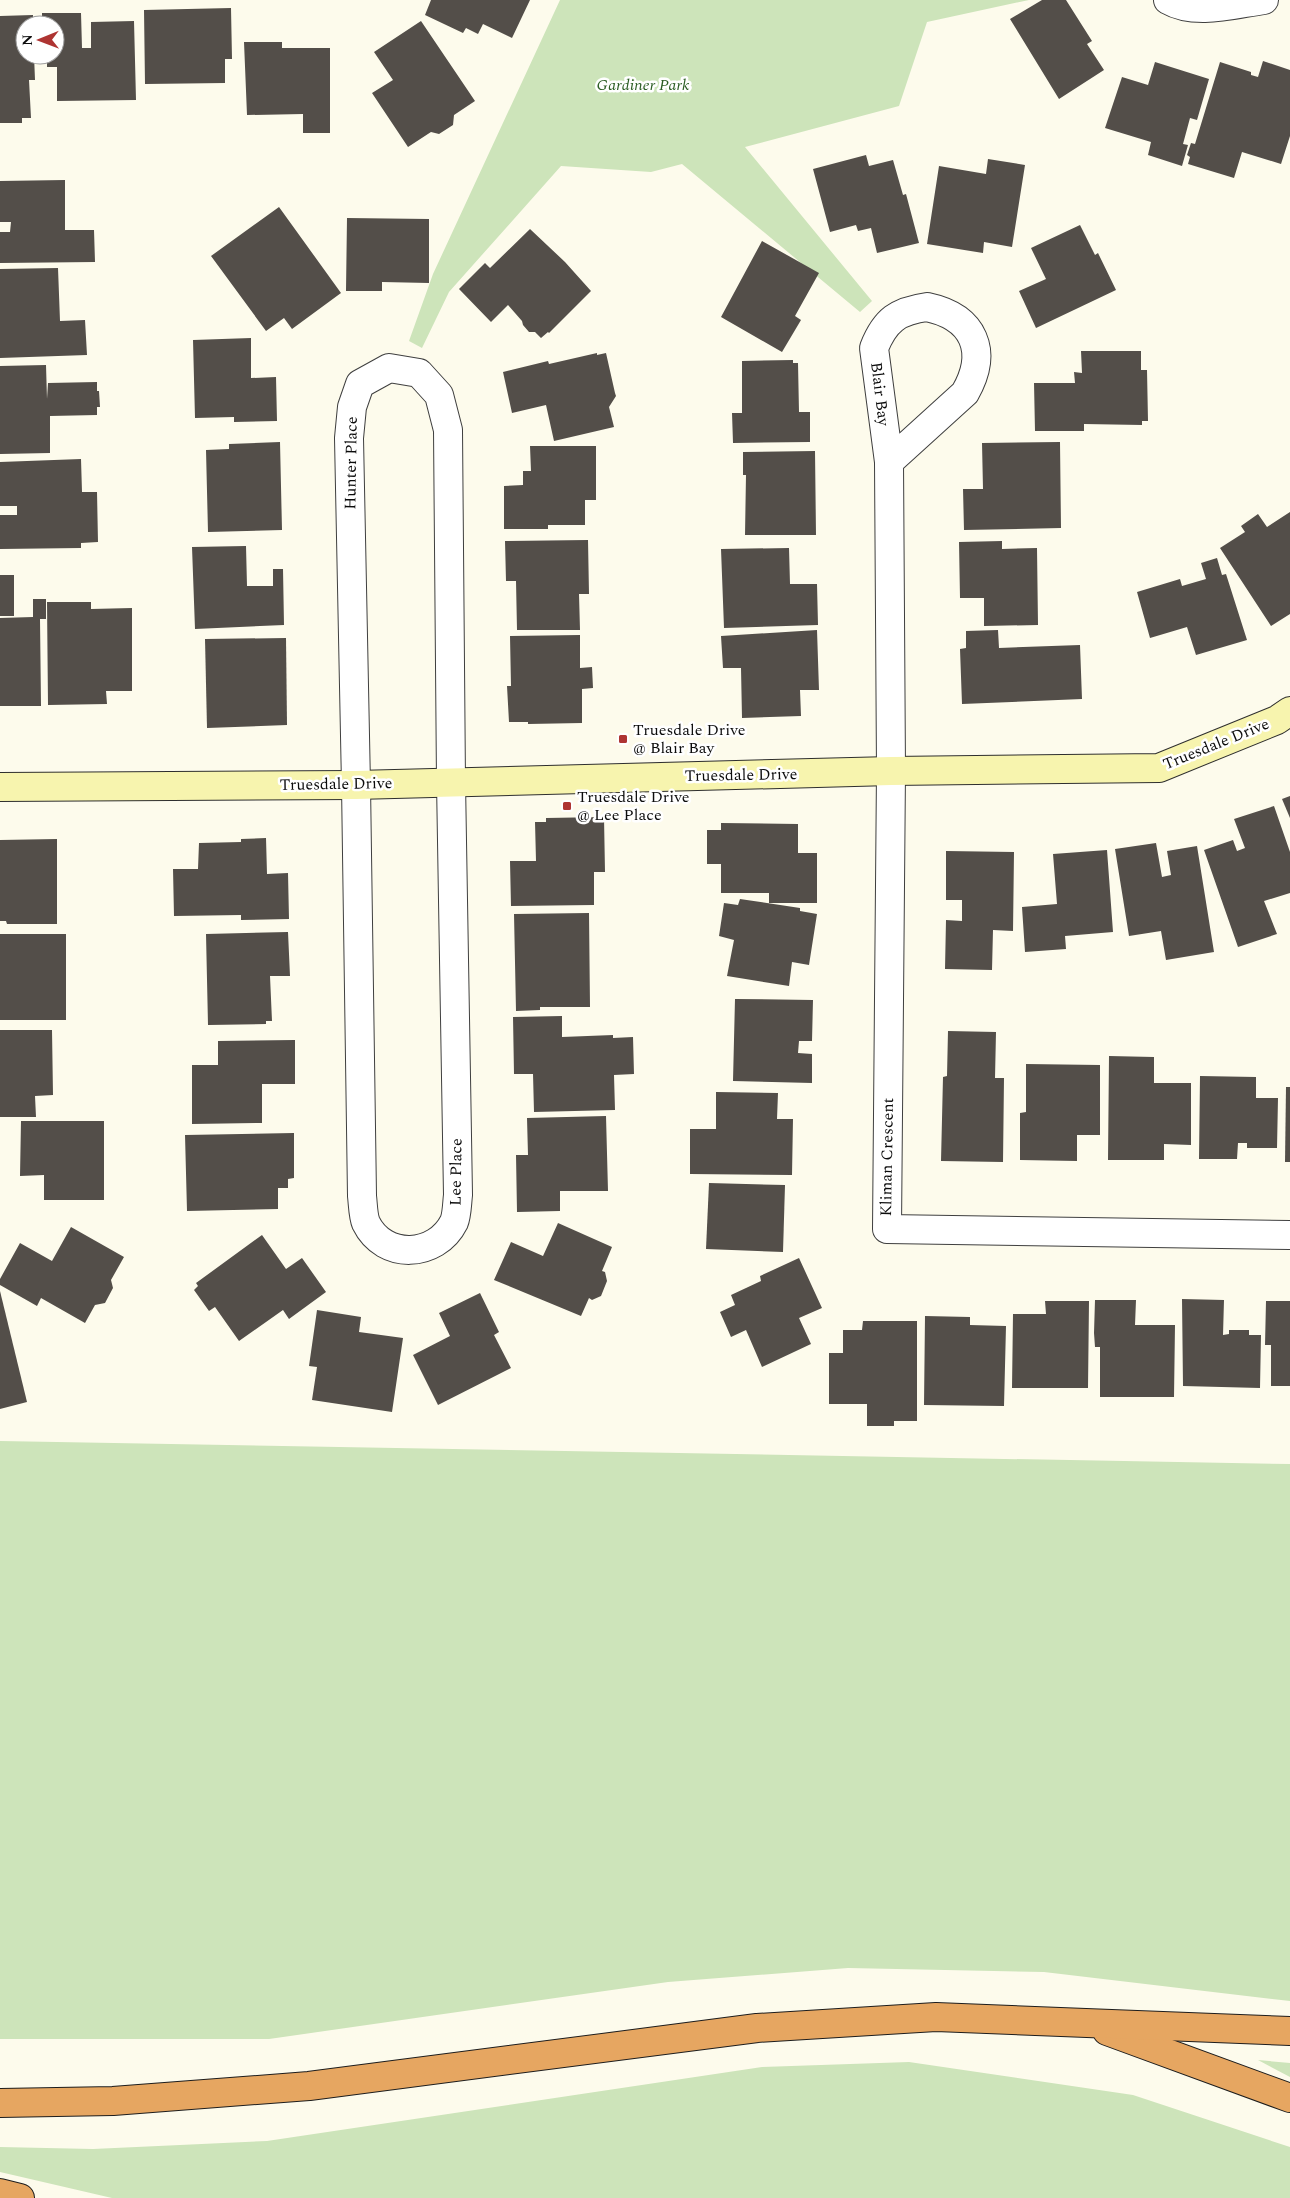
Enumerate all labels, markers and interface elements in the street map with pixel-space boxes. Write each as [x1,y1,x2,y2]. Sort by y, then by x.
north arrow [15,15,65,65]
text: N [17,34,38,46]
park label: Gardiner Park [597,73,690,97]
street label: Blair Bay [864,361,896,429]
street label: Hunter Place [338,416,364,510]
street label: Truesdale Drive [1159,712,1273,776]
place label: Truesdale Drive @ Blair Bay [633,718,746,760]
marker: Truesdale Drive @ Blair Bay [617,733,629,745]
street label: Truesdale Drive [684,762,798,788]
street label: Truesdale Drive [279,771,393,797]
place label: Truesdale Drive @ Lee Place [577,785,690,827]
marker: Truesdale Drive @ Lee Place [561,800,573,812]
street label: Kliman Crescent [874,1097,900,1217]
street label: Lee Place [443,1138,469,1206]

